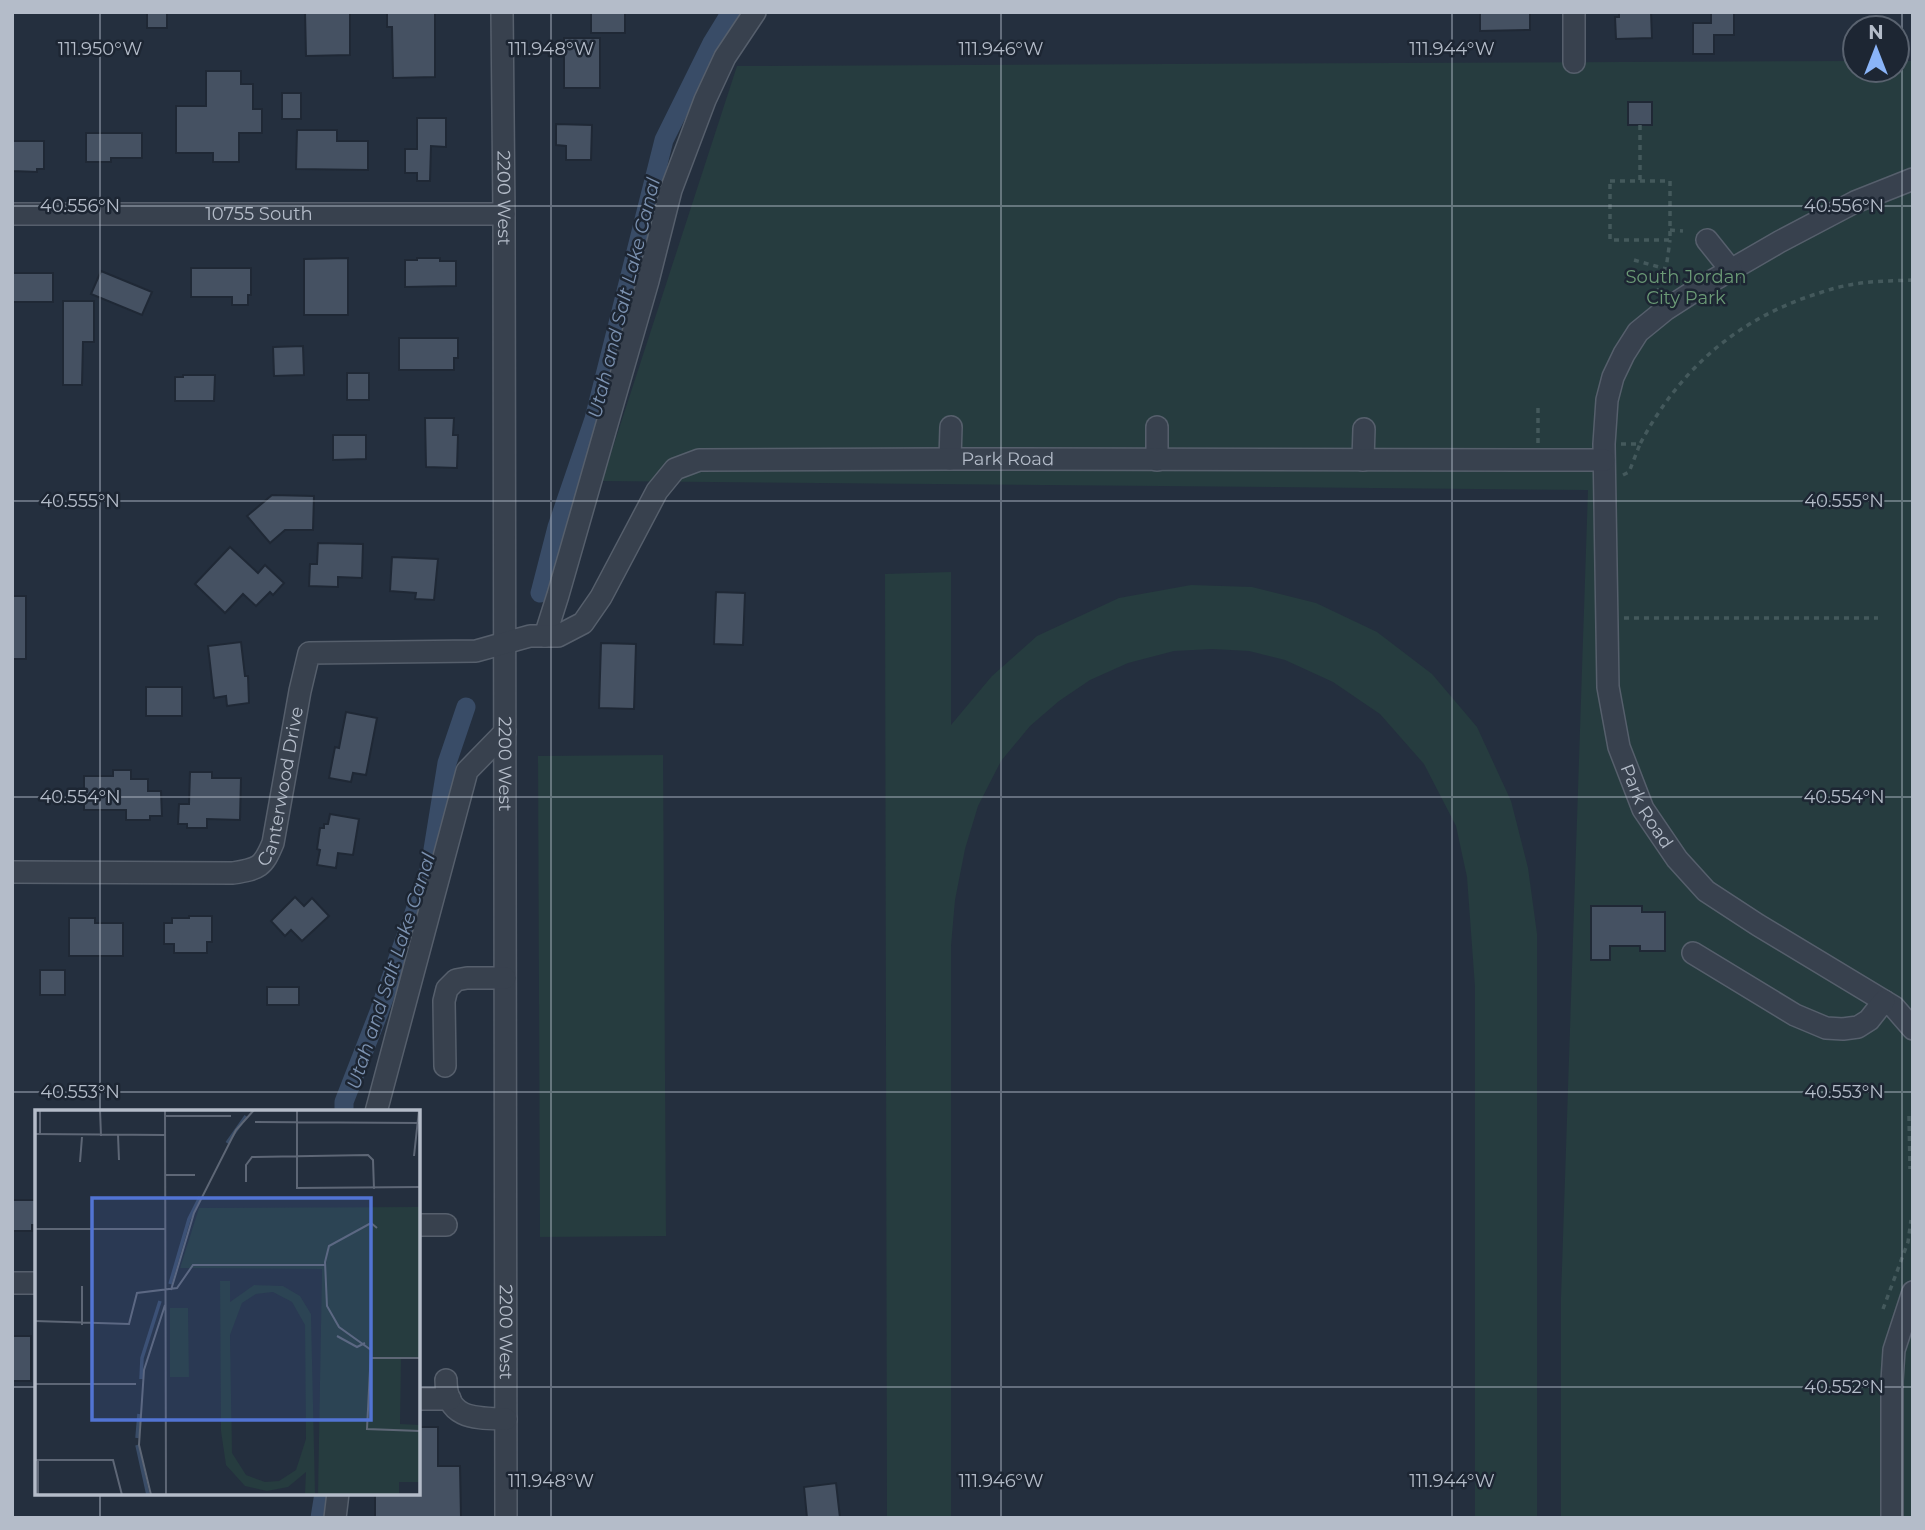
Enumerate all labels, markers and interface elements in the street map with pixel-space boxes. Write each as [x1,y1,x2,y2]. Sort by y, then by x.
north arrow [1841,14,1911,84]
text: N [1868,21,1884,44]
text: 111.950°W [58,38,142,60]
text: 111.948°W [508,38,594,60]
text: 111.946°W [959,38,1043,60]
text: 111.944°W [1409,38,1495,60]
street label: 2200 West [492,150,515,245]
water label: Utah and Salt Lake Canal [583,175,665,421]
text: 40.556°N [40,195,120,217]
text: 40.556°N [1804,195,1884,217]
street label: 10755 South [205,203,313,225]
park label: South Jordan City Park [1626,266,1746,309]
street label: Park Road [961,448,1054,470]
text: 40.555°N [40,490,120,512]
text: 40.555°N [1804,490,1884,512]
street label: Canterwood Drive [252,705,308,871]
street label: 2200 West [494,716,516,811]
street label: Park Road [1616,761,1678,853]
text: 40.554°N [39,786,121,808]
text: 40.554°N [1803,786,1885,808]
water label: Utah and Salt Lake Canal [342,849,440,1092]
text: 40.553°N [40,1081,120,1103]
text: 40.553°N [1804,1081,1884,1103]
inset map [35,1110,420,1495]
street label: 2200 West [495,1284,517,1379]
text: 40.552°N [1804,1376,1884,1398]
text: 111.948°W [508,1470,594,1492]
text: 111.946°W [959,1470,1043,1492]
text: 111.944°W [1409,1470,1495,1492]

